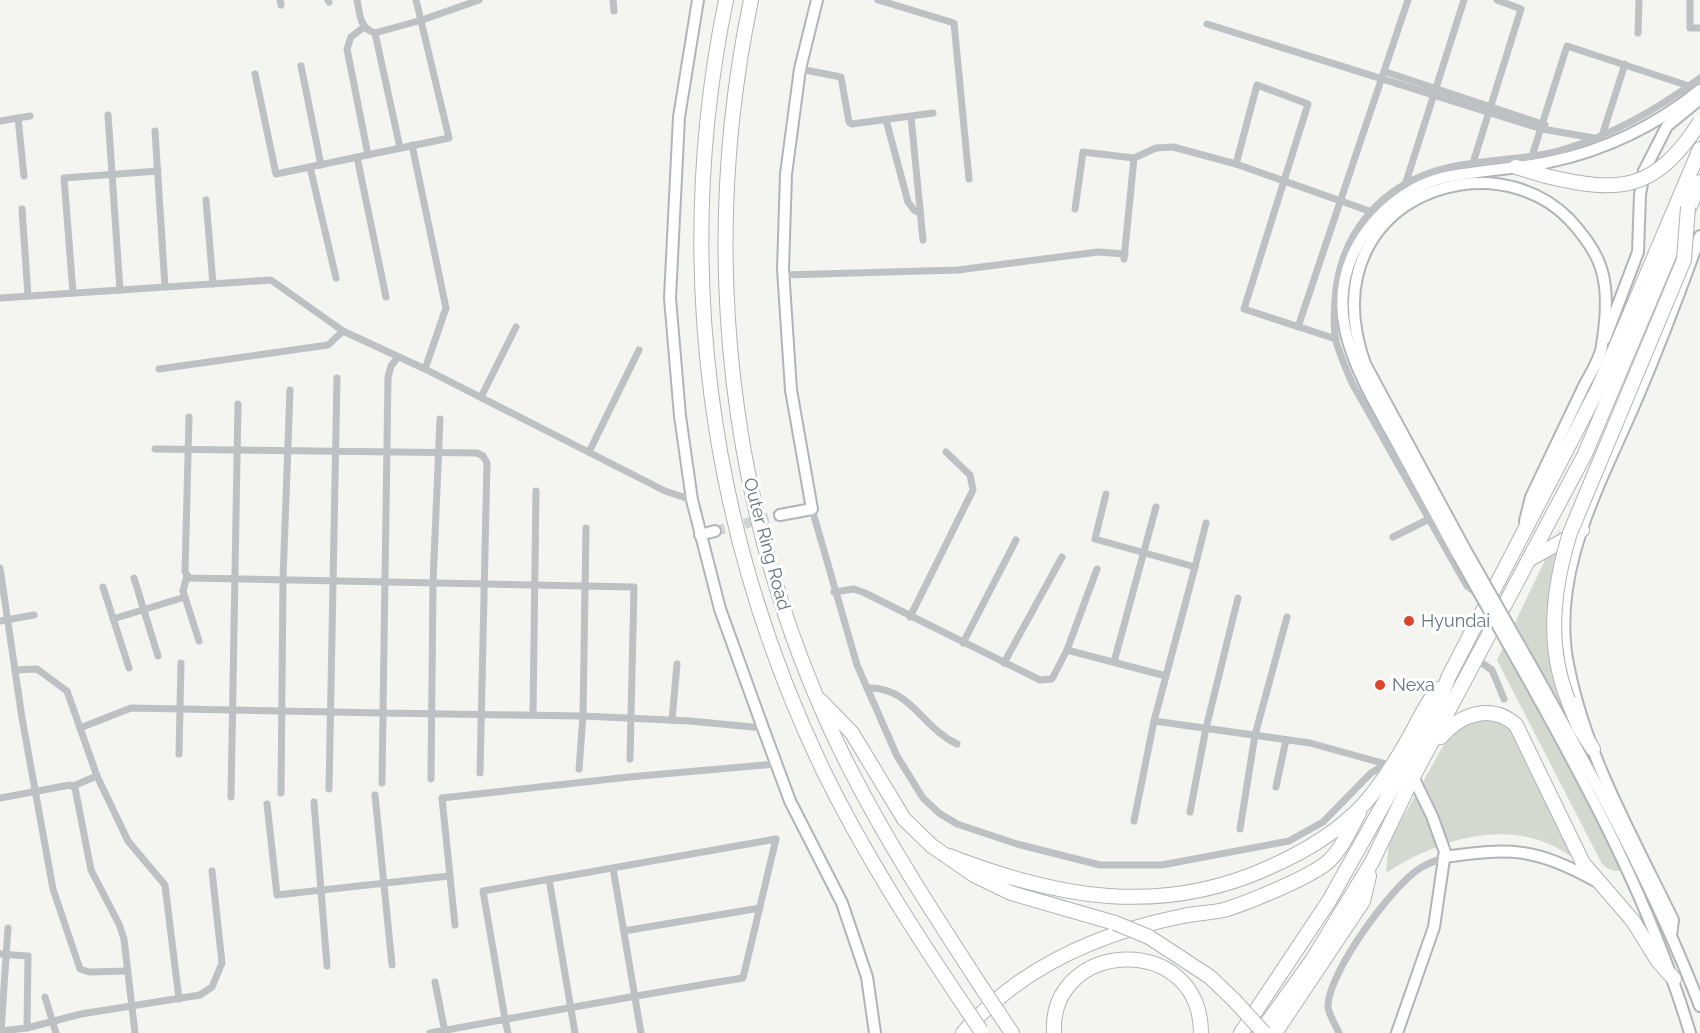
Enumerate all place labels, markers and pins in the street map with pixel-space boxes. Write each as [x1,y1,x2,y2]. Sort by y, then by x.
place label: Hyundai [1421,610,1490,631]
marker: Hyundai [1402,614,1416,628]
place label: Nexa [1392,674,1435,695]
marker: Nexa [1373,678,1387,692]

